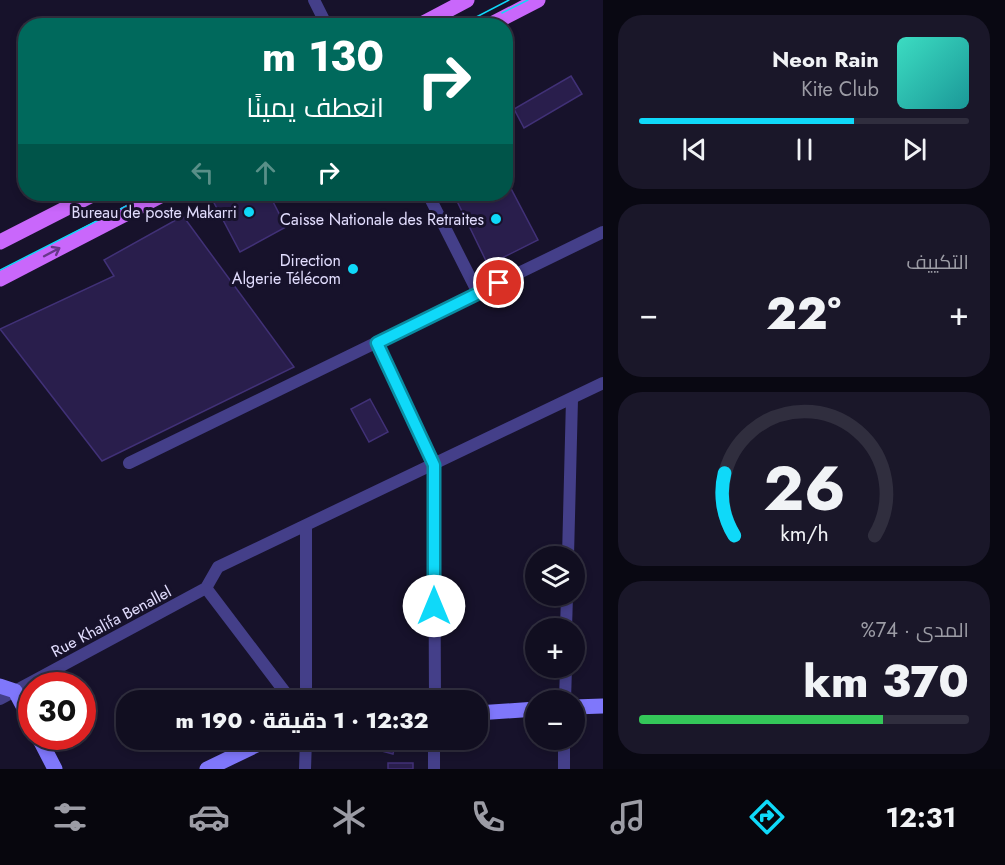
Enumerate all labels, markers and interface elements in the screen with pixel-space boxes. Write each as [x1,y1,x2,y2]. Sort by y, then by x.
text: 130 m [262,26,384,87]
icon: right [405,42,483,120]
text: Neon Rain [772,43,879,75]
text: Kite Club [801,75,879,104]
text: انعطف يمينًا [246,88,384,127]
icon: previous [678,133,711,166]
icon: pause [788,133,821,166]
icon: next [898,133,931,166]
icon: left [186,156,219,189]
icon: ahead [249,156,282,189]
icon: right [312,156,345,189]
place label: Bureau de poste Makarri [71,201,237,224]
marker: Bureau de poste Makarri [242,205,256,219]
place label: Caisse Nationale des Retraites [280,208,484,231]
marker: Caisse Nationale des Retraites [489,212,503,226]
one-way arrow [43,246,60,258]
text: التكييف [906,248,969,277]
place label: Direction Algerie Télécom [232,249,341,290]
pin [473,257,524,308]
marker: Direction Algerie Télécom [346,262,360,276]
icon: arrive [482,266,515,299]
text: 22° [766,281,841,346]
text: − [639,290,658,337]
text: + [949,290,969,337]
text: 26 [763,443,845,533]
text: km/h [780,518,828,549]
map controls [525,546,585,750]
button: layers [525,546,585,606]
position arrow [402,574,466,638]
street label: Rue Khalifa Benallel [47,580,175,663]
text: المدى · 74% [861,616,969,645]
button: + [525,618,585,678]
text: 370 km [803,649,969,714]
speed limit sign: 30 [18,672,96,750]
button: − [525,690,585,750]
text: 12:32 · 1 دقيقة · 190 m [176,704,428,736]
icon: filters [49,796,91,838]
icon: car [188,796,230,838]
icon: climate [328,796,370,838]
icon: phone [467,796,509,838]
icon: music [607,796,649,838]
icon: directions [746,796,788,838]
text: 12:31 [886,798,956,837]

